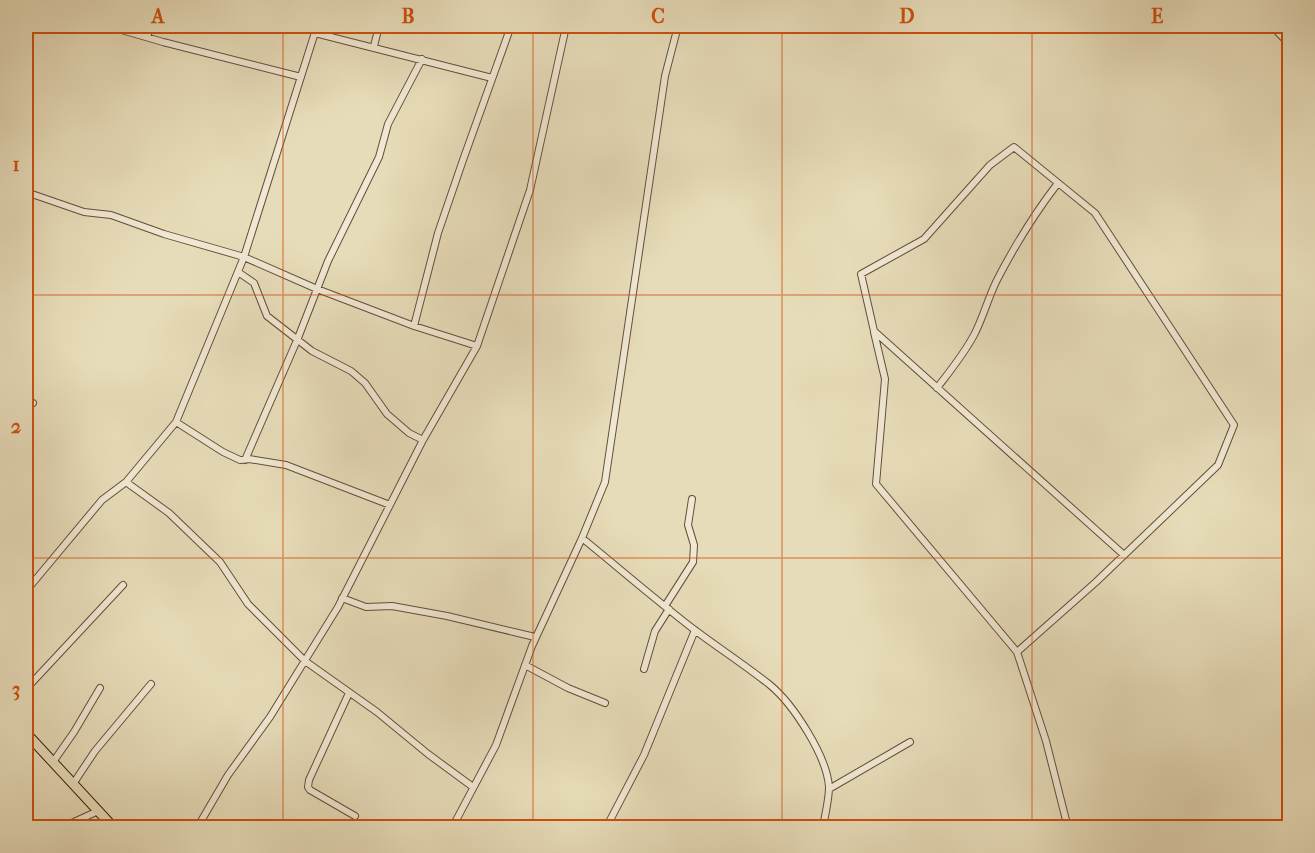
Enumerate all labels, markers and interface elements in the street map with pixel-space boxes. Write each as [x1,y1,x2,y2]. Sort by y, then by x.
text: A [150,5,166,28]
text: B [401,5,415,28]
text: C [651,5,665,28]
text: D [899,5,915,28]
text: E [1151,5,1163,28]
text: 1 [12,153,20,176]
text: 2 [11,415,21,438]
text: 3 [12,678,20,701]

